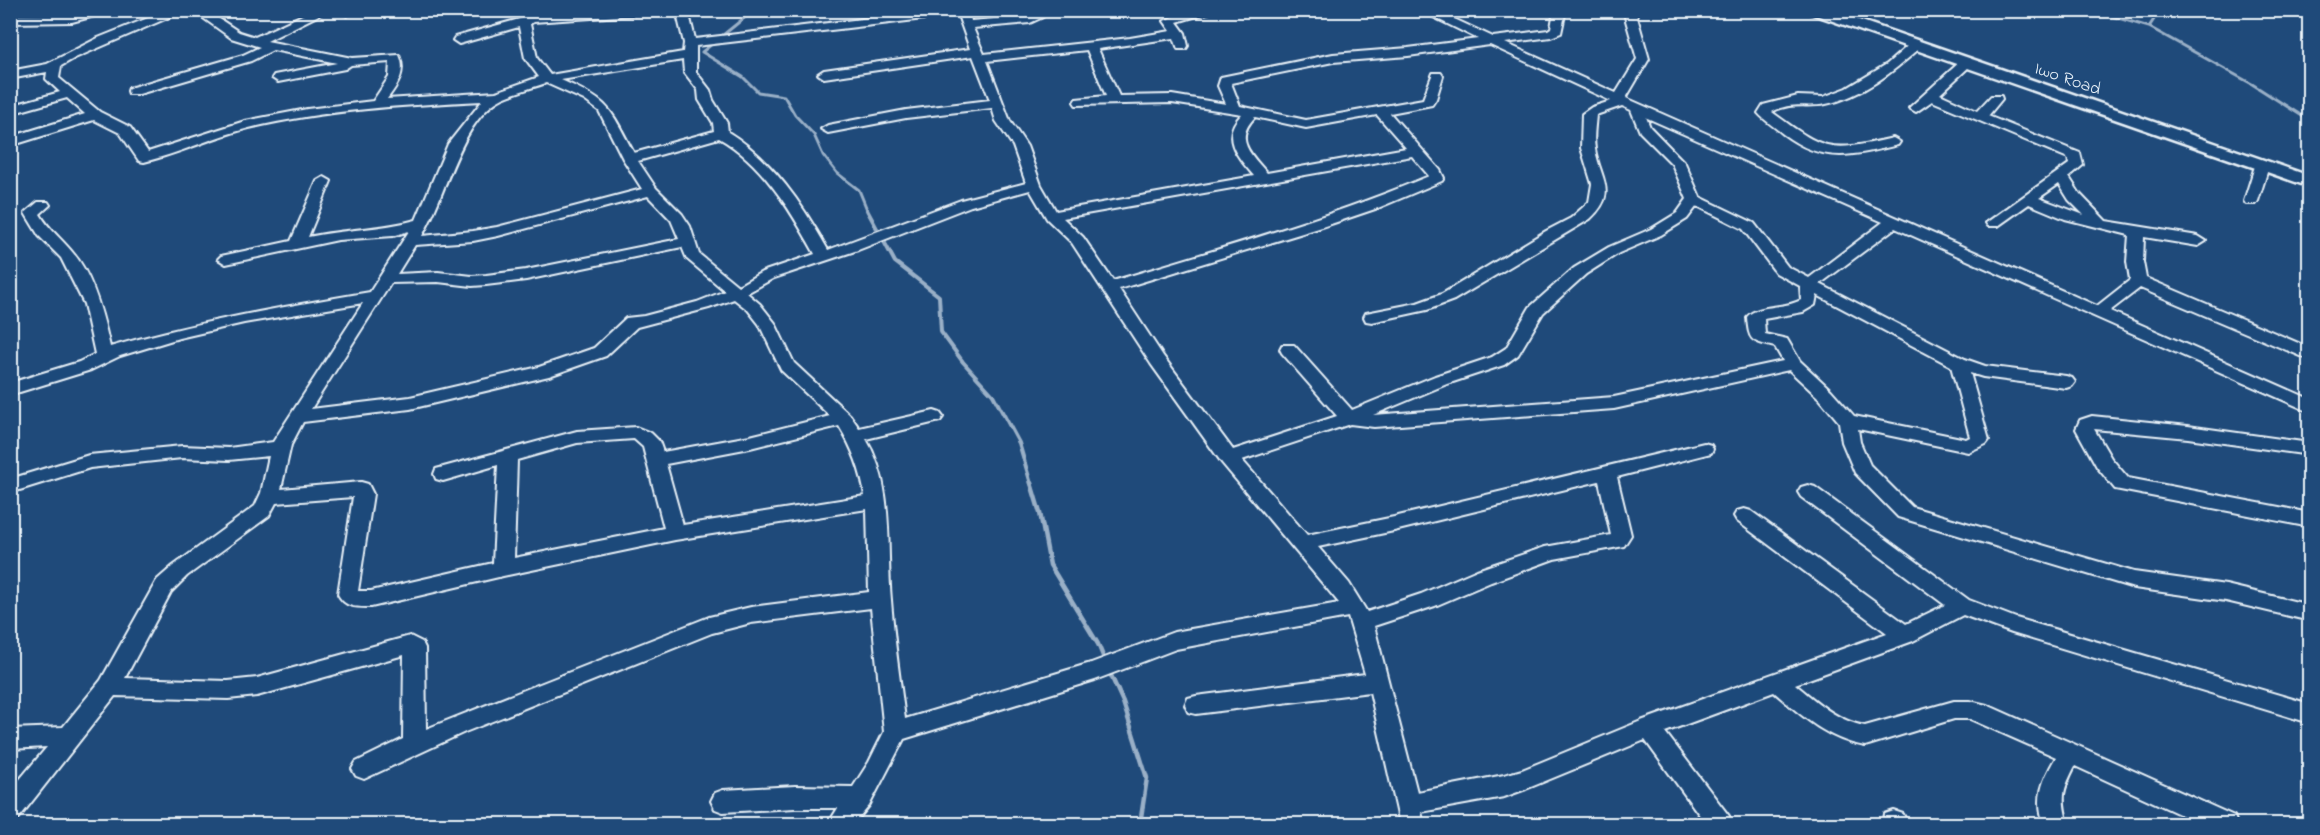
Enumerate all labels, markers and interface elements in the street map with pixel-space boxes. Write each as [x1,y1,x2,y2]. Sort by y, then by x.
street label: Iwo Road [2031,56,2104,103]

